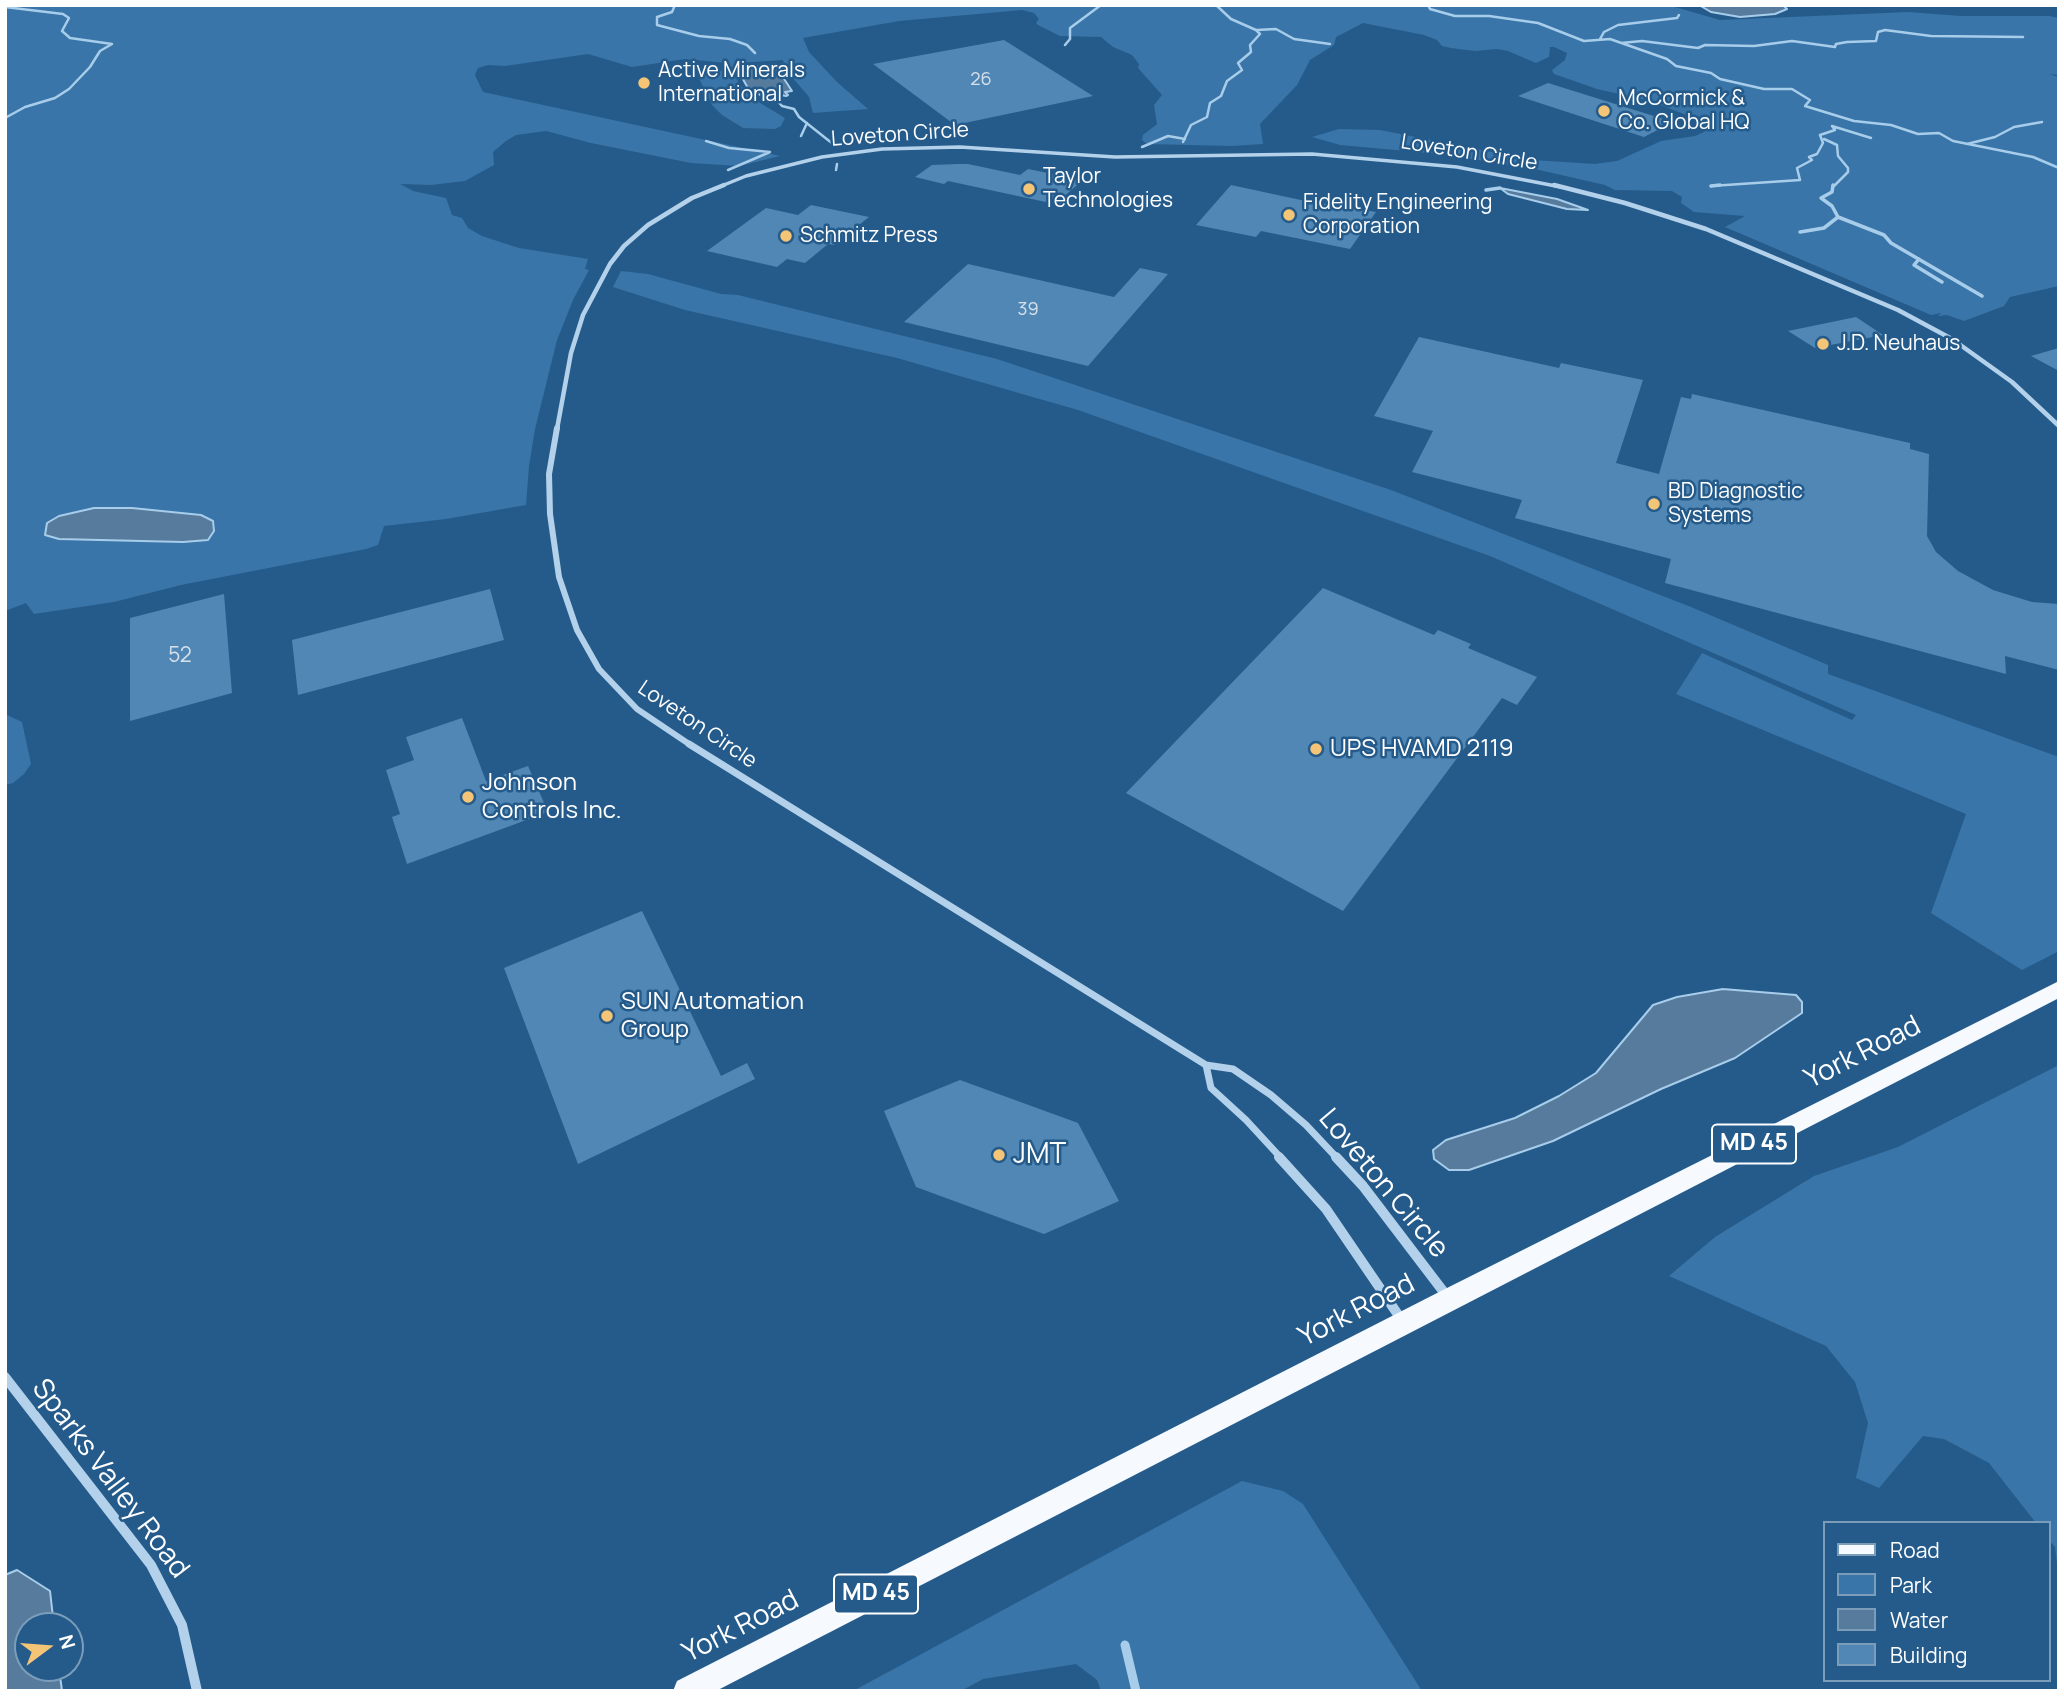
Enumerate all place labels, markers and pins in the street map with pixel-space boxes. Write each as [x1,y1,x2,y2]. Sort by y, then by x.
place label: Active Minerals International [658,58,805,108]
marker: Active Minerals International [636,75,652,91]
place label: McCormick & Co. Global HQ [1618,86,1749,136]
marker: McCormick & Co. Global HQ [1596,103,1612,119]
place label: Taylor Technologies [1043,164,1173,214]
marker: Taylor Technologies [1021,181,1037,197]
place label: Fidelity Engineering Corporation [1303,190,1492,240]
marker: Fidelity Engineering Corporation [1281,207,1297,223]
place label: Schmitz Press [800,223,938,249]
marker: Schmitz Press [778,228,794,244]
place label: J.D. Neuhaus [1837,331,1960,357]
marker: J.D. Neuhaus [1815,336,1831,352]
place label: BD Diagnostic Systems [1668,479,1803,529]
marker: BD Diagnostic Systems [1646,496,1662,512]
place label: UPS HVAMD 2119 [1330,735,1514,763]
marker: UPS HVAMD 2119 [1308,741,1324,757]
place label: Johnson Controls Inc. [482,769,622,825]
marker: Johnson Controls Inc. [460,789,476,805]
place label: SUN Automation Group [621,988,804,1044]
marker: SUN Automation Group [599,1008,615,1024]
place label: JMT [1013,1138,1066,1172]
marker: JMT [991,1147,1007,1163]

